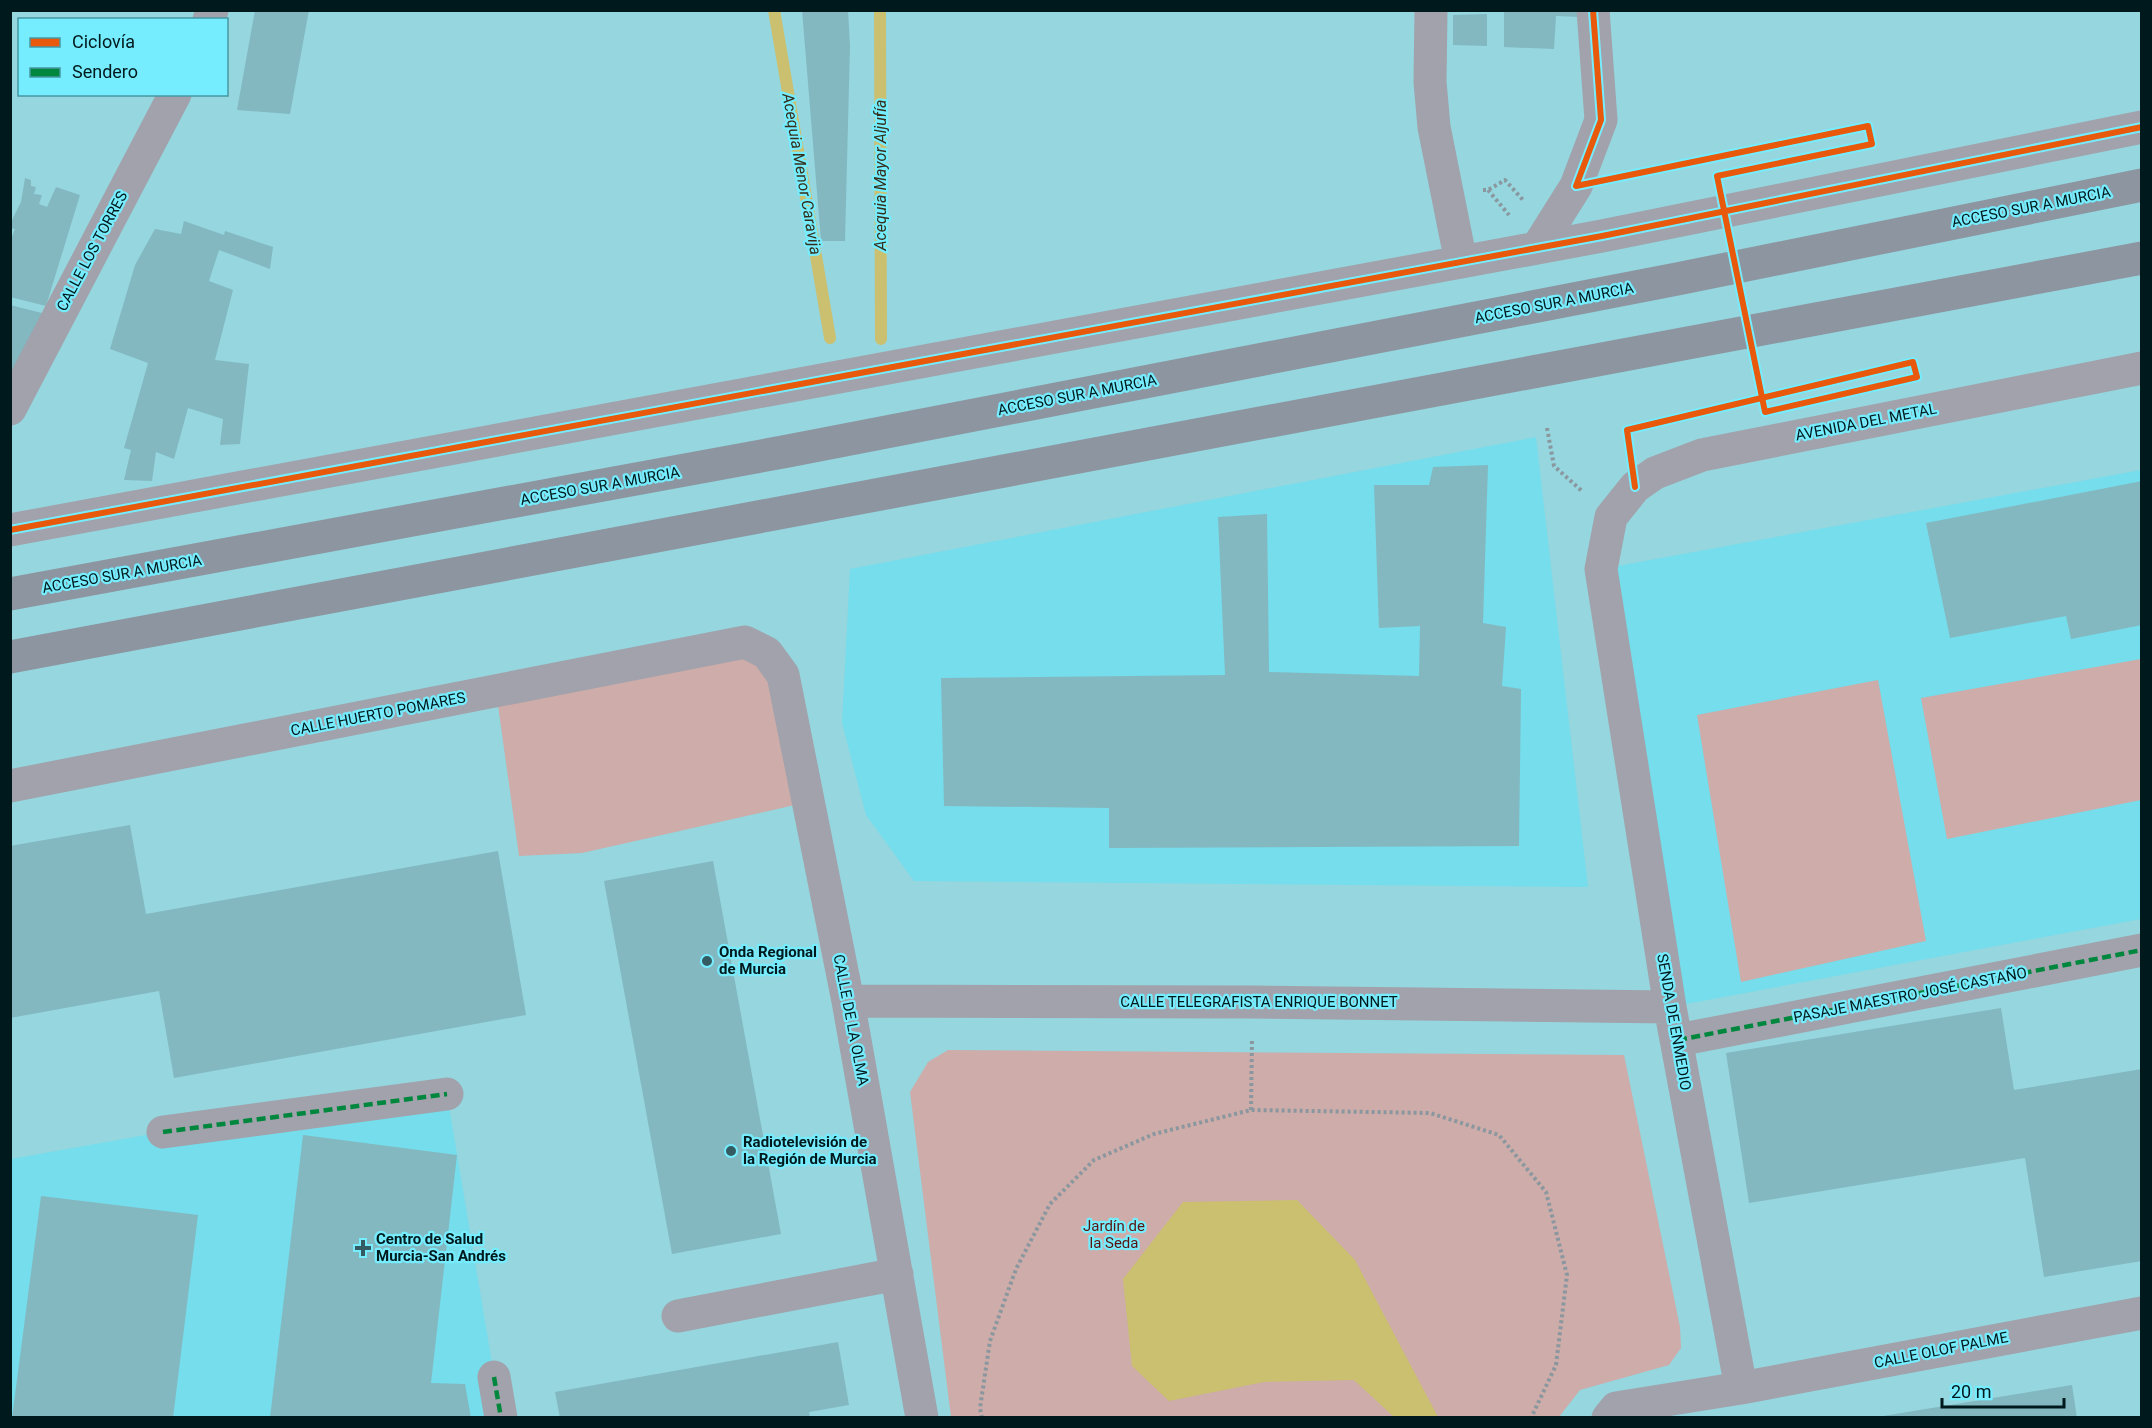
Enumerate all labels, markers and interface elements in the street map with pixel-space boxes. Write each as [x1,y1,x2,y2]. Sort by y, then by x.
legend [18,18,228,96]
text: Ciclovía [72,31,135,52]
text: Sendero [72,61,138,82]
water label: Acequia Menor Caravija [778,91,826,256]
water label: Acequia Mayor Aljufía [871,100,890,252]
street label: ACCESO SUR A MURCIA [1950,183,2112,231]
street label: CALLE LOS TORRES [53,188,131,314]
street label: ACCESO SUR A MURCIA [1473,279,1635,327]
street label: ACCESO SUR A MURCIA [996,371,1158,419]
street label: AVENIDA DEL METAL [1794,399,1938,445]
street label: ACCESO SUR A MURCIA [519,463,681,509]
street label: ACCESO SUR A MURCIA [41,551,203,597]
street label: CALLE HUERTO POMARES [289,688,467,740]
place label: Onda Regional de Murcia [719,943,817,978]
street label: SENDA DE ENMEDIO [1653,952,1695,1092]
street label: CALLE DE LA OLMA [829,953,873,1087]
marker: Onda Regional de Murcia [700,954,714,968]
street label: PASAJE MAESTRO JOSÉ CASTAÑO [1792,964,2028,1026]
street label: CALLE TELEGRAFISTA ENRIQUE BONNET [1120,993,1398,1011]
place label: Radiotelevisión de la Región de Murcia [743,1133,877,1168]
marker: Radiotelevisión de la Región de Murcia [724,1144,738,1158]
park label: Jardín de la Seda [1083,1217,1145,1252]
place label: Centro de Salud Murcia-San Andrés [376,1230,506,1265]
marker: Centro de Salud Murcia-San Andrés [354,1239,372,1257]
street label: CALLE OLOF PALME [1872,1328,2010,1372]
scale bar [1942,1371,2064,1409]
text: 20 m [1951,1381,1991,1402]

